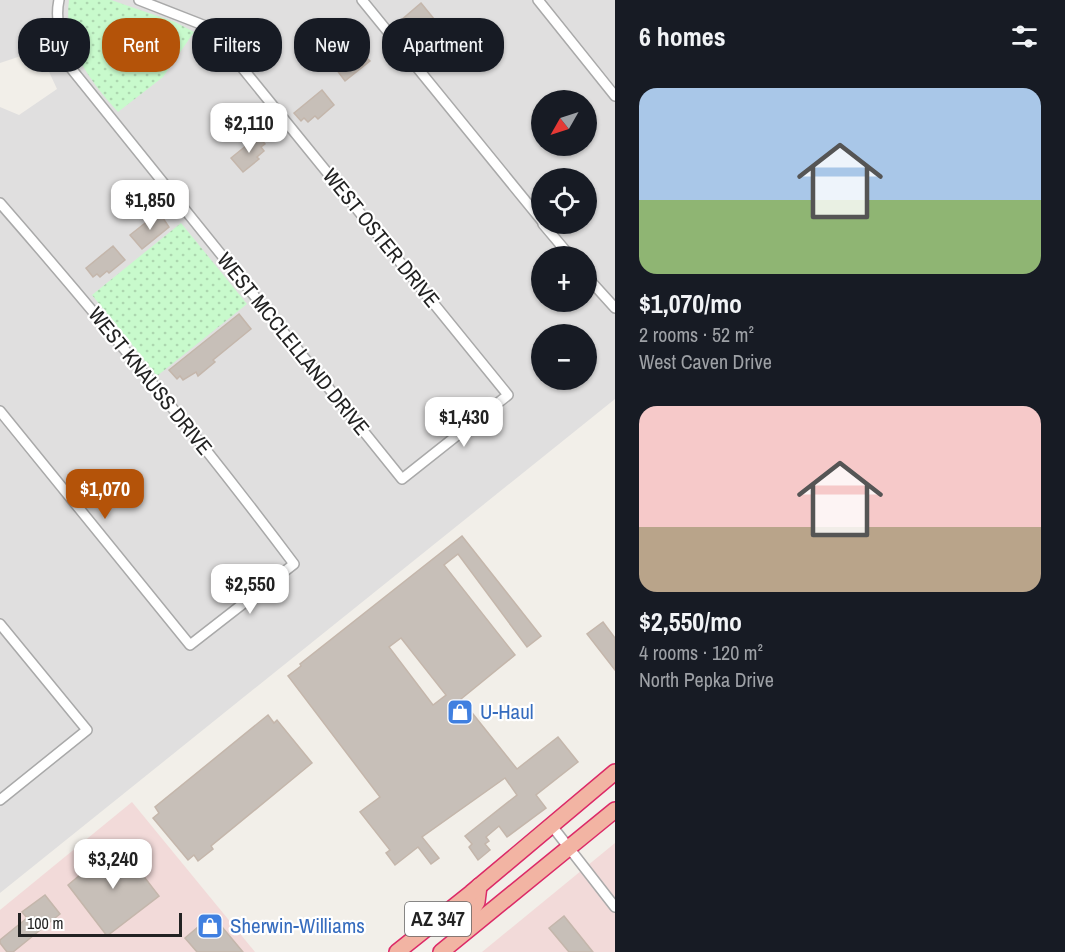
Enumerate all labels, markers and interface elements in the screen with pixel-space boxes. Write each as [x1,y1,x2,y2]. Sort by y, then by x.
chip: Buy [18,18,90,72]
chip: Rent [102,18,180,72]
chip: Filters [192,18,282,72]
chip: New [294,18,370,72]
chip: Apartment [382,18,504,72]
text: 6 homes [639,19,726,54]
icon: filters [1008,20,1041,53]
north arrow [531,90,597,156]
map controls [531,90,597,390]
pin: $2,110 [200,103,298,154]
text: $2,110 [224,109,274,136]
icon: home [786,127,894,235]
street label: WEST OSTER DRIVE [316,162,446,313]
button: locate [531,168,597,234]
pin: $1,850 [101,180,199,231]
text: $1,850 [125,186,175,213]
street label: WEST MCCLELLAND DRIVE [211,246,376,441]
button: + [531,246,597,312]
text: $1,070/mo [639,286,742,321]
street label: WEST KNAUSS DRIVE [82,301,219,461]
text: 2 rooms · 52 m² [639,321,754,348]
button: − [531,324,597,390]
text: West Caven Drive [639,348,772,375]
pin: $1,430 [415,397,513,448]
text: $1,430 [439,403,489,430]
icon: home [786,445,894,553]
pin: $1,070 [56,469,154,520]
text: $1,070 [80,475,130,502]
pin: $2,550 [201,564,299,615]
text: $2,550 [225,570,275,597]
text: $2,550/mo [639,604,742,639]
text: 4 rooms · 120 m² [639,639,763,666]
text: North Pepka Drive [639,666,774,693]
shop icon: U-Haul [445,697,475,727]
place label: U-Haul [480,697,534,726]
pin: $3,240 [64,839,162,890]
text: $3,240 [88,845,138,872]
road number: AZ 347 [405,902,471,936]
scale bar [18,910,182,938]
shop icon: Sherwin-Williams [195,911,225,941]
place label: Sherwin-Williams [230,911,365,940]
text: 100 m [27,912,63,934]

